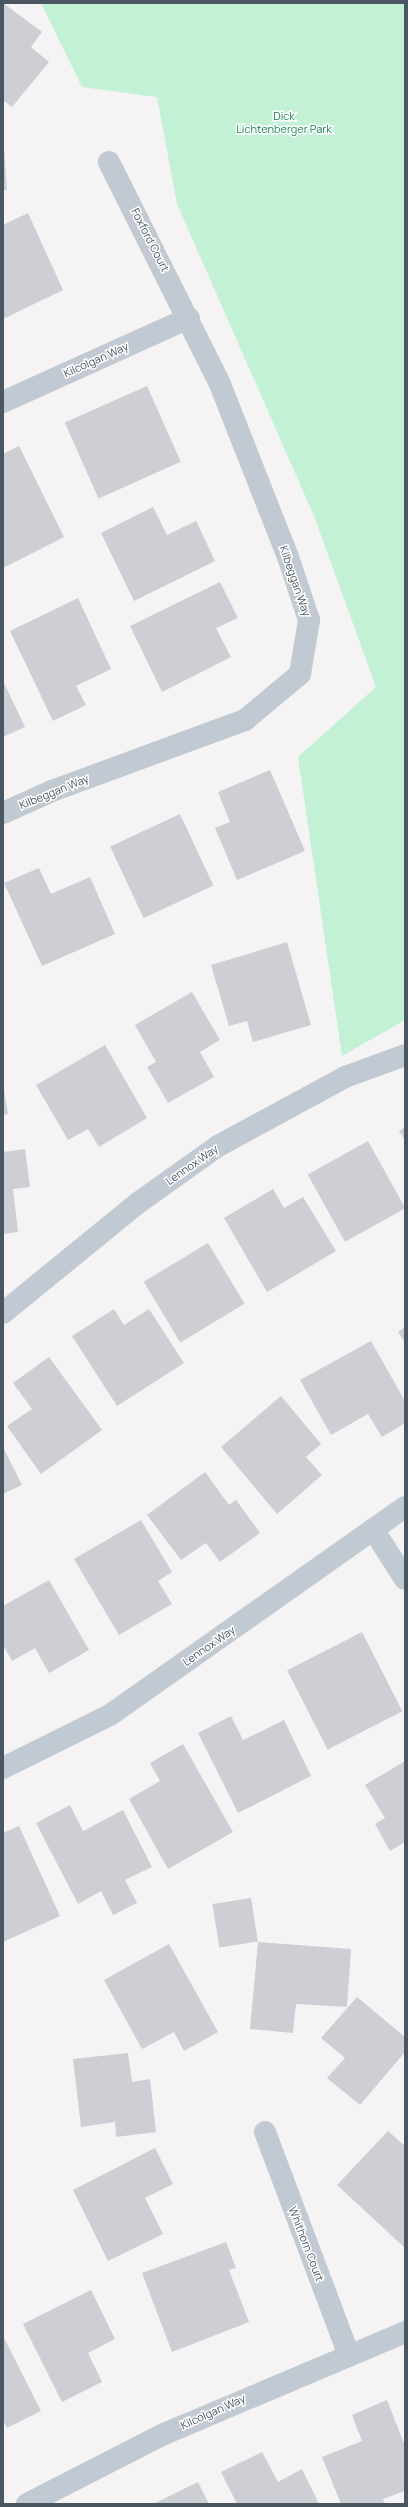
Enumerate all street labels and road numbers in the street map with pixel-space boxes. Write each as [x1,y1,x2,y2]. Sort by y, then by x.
street label: Foxford Court [128,206,172,274]
street label: Kilcolgan Way [62,340,130,380]
street label: Kilbeggan Way [277,544,313,618]
street label: Kilbeggan Way [17,772,91,812]
street label: Lennox Way [163,1142,221,1188]
street label: Lennox Way [180,1623,238,1669]
street label: Whithorn Court [286,2205,326,2283]
street label: Kilcolgan Way [179,2392,247,2432]

